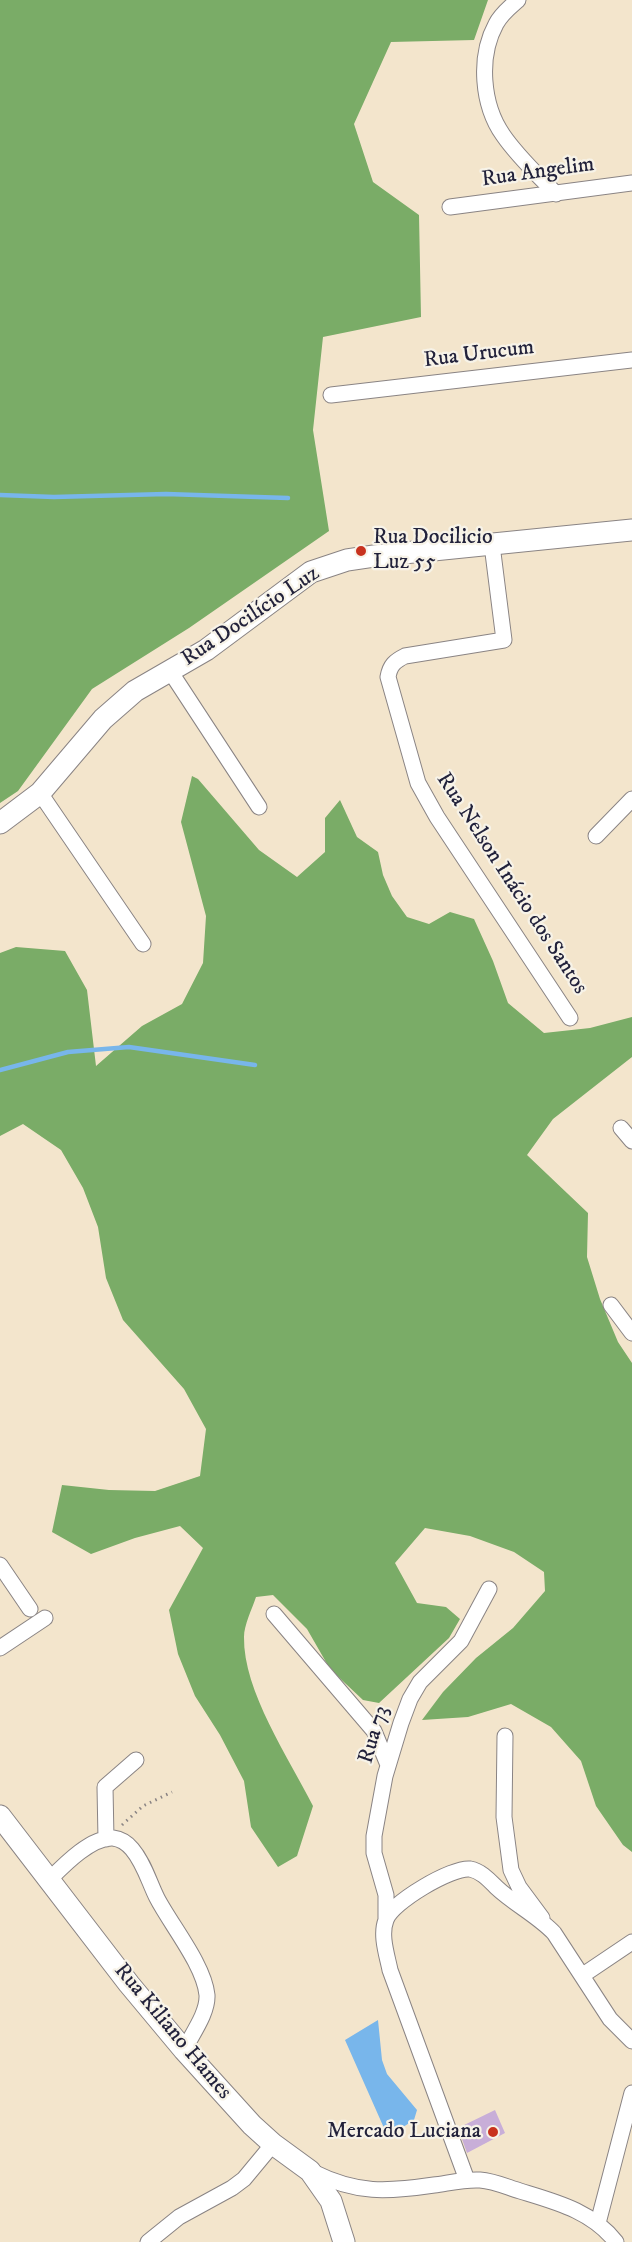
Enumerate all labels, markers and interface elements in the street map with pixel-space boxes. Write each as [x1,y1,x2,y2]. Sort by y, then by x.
street label: Rua Angelim [480,152,596,194]
street label: Rua Urucum [422,335,536,375]
place label: Rua Docilicio Luz 55 [373,525,493,576]
marker: Rua Docilicio Luz 55 [354,544,368,558]
street label: Rua Docilício Luz [177,561,325,673]
street label: Rua Nelson Inácio dos Santos [430,768,592,1000]
street label: Rua 73 [354,1703,396,1767]
street label: Rua Kiliano Hames [107,1959,237,2105]
place label: Mercado Luciana [327,2119,481,2145]
marker: Mercado Luciana [486,2125,500,2139]

